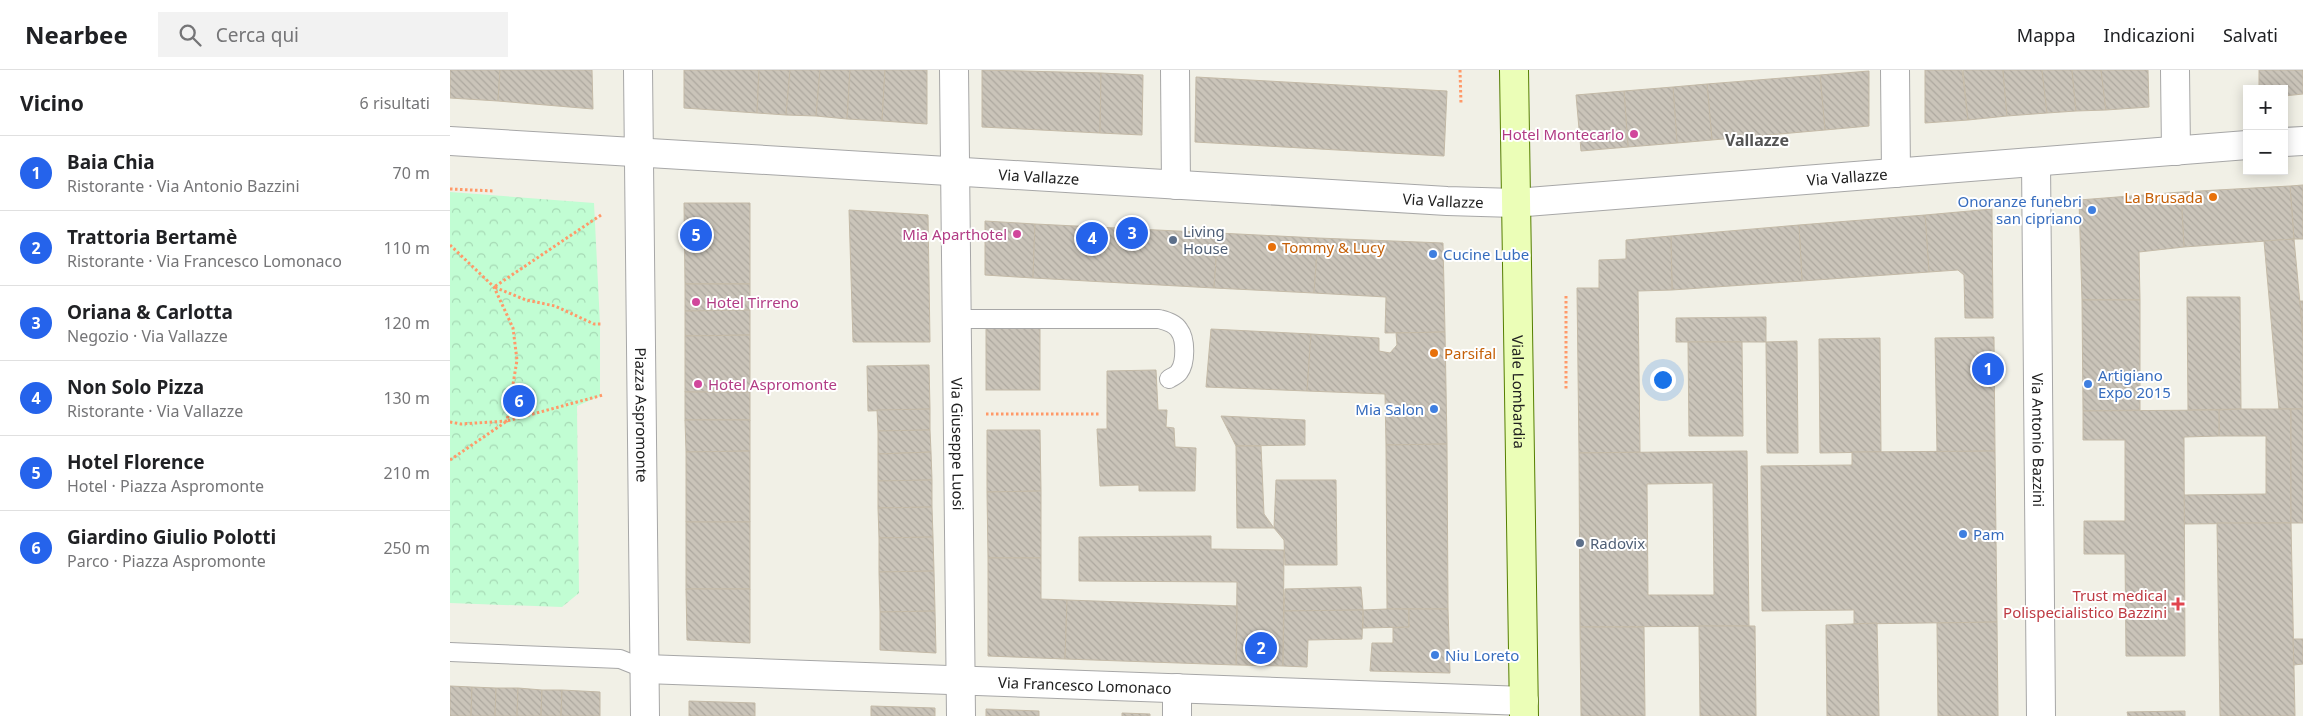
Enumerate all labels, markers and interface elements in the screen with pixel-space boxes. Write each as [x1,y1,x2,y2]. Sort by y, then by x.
search box [158,12,508,57]
text: Nearbee [25,18,128,51]
icon: search [176,21,204,49]
text: Cerca qui [216,22,299,48]
text: Mappa [2017,23,2076,47]
text: Indicazioni [2104,23,2195,47]
text: Salvati [2223,23,2278,47]
map controls [2243,85,2288,175]
button: + [2243,85,2288,130]
text: Vicino [20,89,84,117]
text: 6 risultati [360,92,430,114]
place label: Hotel Montecarlo [1502,124,1624,144]
marker: Hotel Montecarlo [1628,128,1640,140]
district label: Vallazze [1725,129,1789,151]
button: − [2243,130,2288,175]
text: Baia Chia [67,149,155,175]
text: 1 [31,162,41,184]
text: 70 m [393,162,430,184]
street label: Via Vallazze [998,164,1080,189]
street label: Via Vallazze [1806,164,1888,190]
text: Ristorante · Via Antonio Bazzini [67,175,300,197]
place label: La Brusada [2124,187,2203,207]
street label: Via Vallazze [1402,188,1484,212]
place label: Onoranze funebri san cipriano [1957,191,2082,228]
marker: La Brusada [2207,191,2219,203]
marker: Onoranze funebri san cipriano [2086,204,2098,216]
pin: 3 [1116,214,1148,252]
pin: 5 [680,216,712,254]
pin: 4 [1076,219,1108,257]
place label: Living House [1183,221,1228,258]
text: Trattoria Bertamè [67,224,237,250]
place label: Mia Aparthotel [902,224,1007,244]
marker: Mia Aparthotel [1011,228,1023,240]
marker: Living House [1167,234,1179,246]
text: 2 [31,237,41,259]
text: 110 m [383,237,430,259]
place label: Tommy & Lucy [1282,237,1385,257]
marker: Tommy & Lucy [1266,241,1278,253]
place label: Cucine Lube [1443,244,1529,264]
marker: Cucine Lube [1427,248,1439,260]
text: Ristorante · Via Francesco Lomonaco [67,250,342,272]
place label: Hotel Tirreno [706,292,799,312]
marker: Hotel Tirreno [690,296,702,308]
text: Oriana & Carlotta [67,299,233,325]
text: 3 [31,312,41,334]
text: 120 m [383,312,430,334]
text: Negozio · Via Vallazze [67,325,228,347]
street label: Viale Lombardia [1508,335,1530,449]
place label: Parsifal [1444,343,1496,363]
street label: Piazza Aspromonte [631,347,652,483]
marker: Parsifal [1428,347,1440,359]
pin: 1 [1972,350,2004,388]
place label: Artigiano Expo 2015 [2098,365,2171,402]
your location [1650,367,1676,393]
street label: Via Antonio Bazzini [2028,373,2049,507]
text: Non Solo Pizza [67,374,204,400]
place label: Hotel Aspromonte [708,374,837,394]
street label: Via Giuseppe Luosi [947,377,969,511]
marker: Hotel Aspromonte [692,378,704,390]
marker: Artigiano Expo 2015 [2082,378,2094,390]
pin: 6 [503,382,535,420]
text: 4 [31,387,41,409]
text: 130 m [383,387,430,409]
place label: Mia Salon [1355,399,1424,419]
text: Ristorante · Via Vallazze [67,400,243,422]
marker: Mia Salon [1428,403,1440,415]
text: Hotel Florence [67,449,205,475]
text: 5 [31,462,41,484]
text: 210 m [383,462,430,484]
text: Hotel · Piazza Aspromonte [67,475,264,497]
text: Giardino Giulio Polotti [67,524,276,550]
place label: Pam [1973,524,2005,544]
marker: Pam [1957,528,1969,540]
place label: Radovix [1590,533,1645,553]
text: 6 [31,537,41,559]
text: 250 m [383,537,430,559]
marker: Radovix [1574,537,1586,549]
text: Parco · Piazza Aspromonte [67,550,266,572]
place label: Trust medical Polispecialistico Bazzini [2003,585,2167,622]
marker: Trust medical Polispecialistico Bazzini [2171,597,2185,611]
pin: 2 [1245,629,1277,667]
place label: Niu Loreto [1445,645,1519,665]
marker: Niu Loreto [1429,649,1441,661]
street label: Via Francesco Lomonaco [998,672,1172,698]

